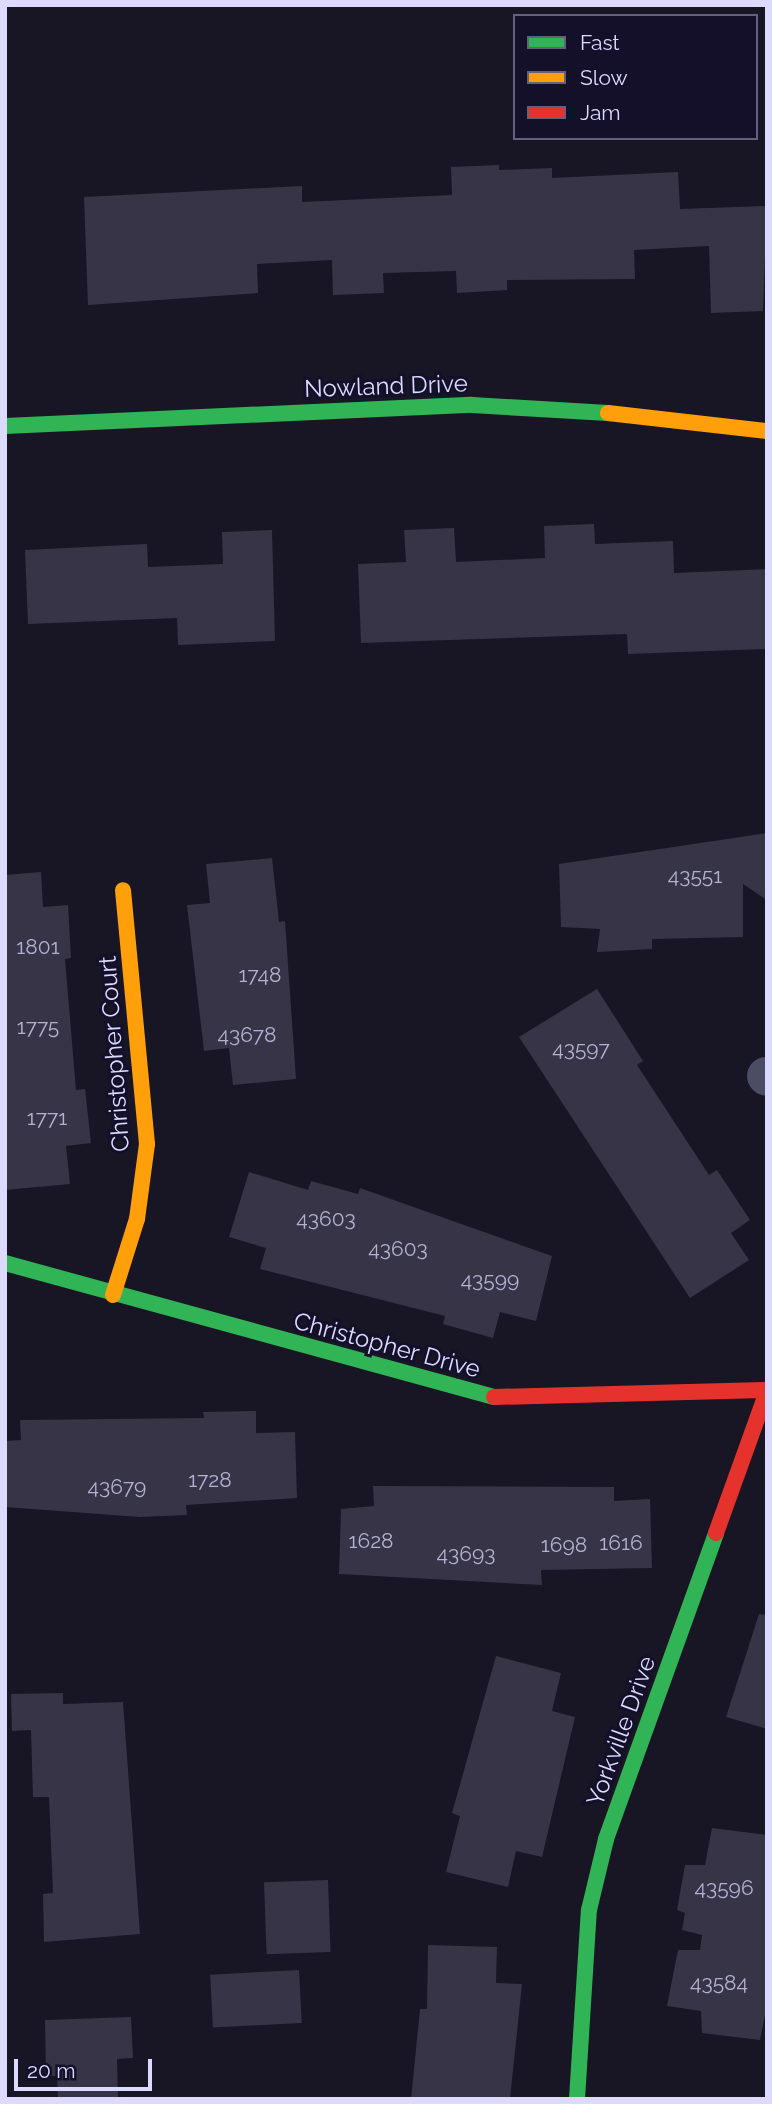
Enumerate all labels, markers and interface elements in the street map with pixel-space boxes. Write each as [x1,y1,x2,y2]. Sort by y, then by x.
legend [513,14,758,140]
text: Fast [580,30,620,55]
text: Slow [580,65,628,90]
text: Jam [580,100,621,125]
street label: Nowland Drive [304,369,468,403]
house number: 43551 [668,863,722,889]
house number: 1801 [16,934,60,960]
street label: Christopher Court [93,955,135,1153]
house number: 1748 [239,962,281,988]
house number: 1775 [17,1014,59,1040]
house number: 43678 [217,1022,277,1048]
house number: 43597 [552,1036,610,1062]
house number: 1771 [27,1105,67,1131]
house number: 43603 [296,1206,356,1232]
house number: 43603 [368,1236,428,1262]
house number: 43599 [461,1267,519,1293]
street label: Christopher Drive [290,1306,484,1384]
house number: 1728 [188,1467,232,1493]
house number: 43679 [88,1474,146,1500]
house number: 1628 [348,1528,394,1554]
house number: 1616 [599,1530,643,1556]
house number: 1698 [541,1532,587,1558]
house number: 43693 [437,1541,495,1567]
street label: Yorkville Drive [581,1652,661,1810]
house number: 43596 [694,1875,754,1901]
house number: 43584 [690,1970,748,1996]
scale bar [18,2044,156,2088]
text: 20 m [27,2058,75,2083]

